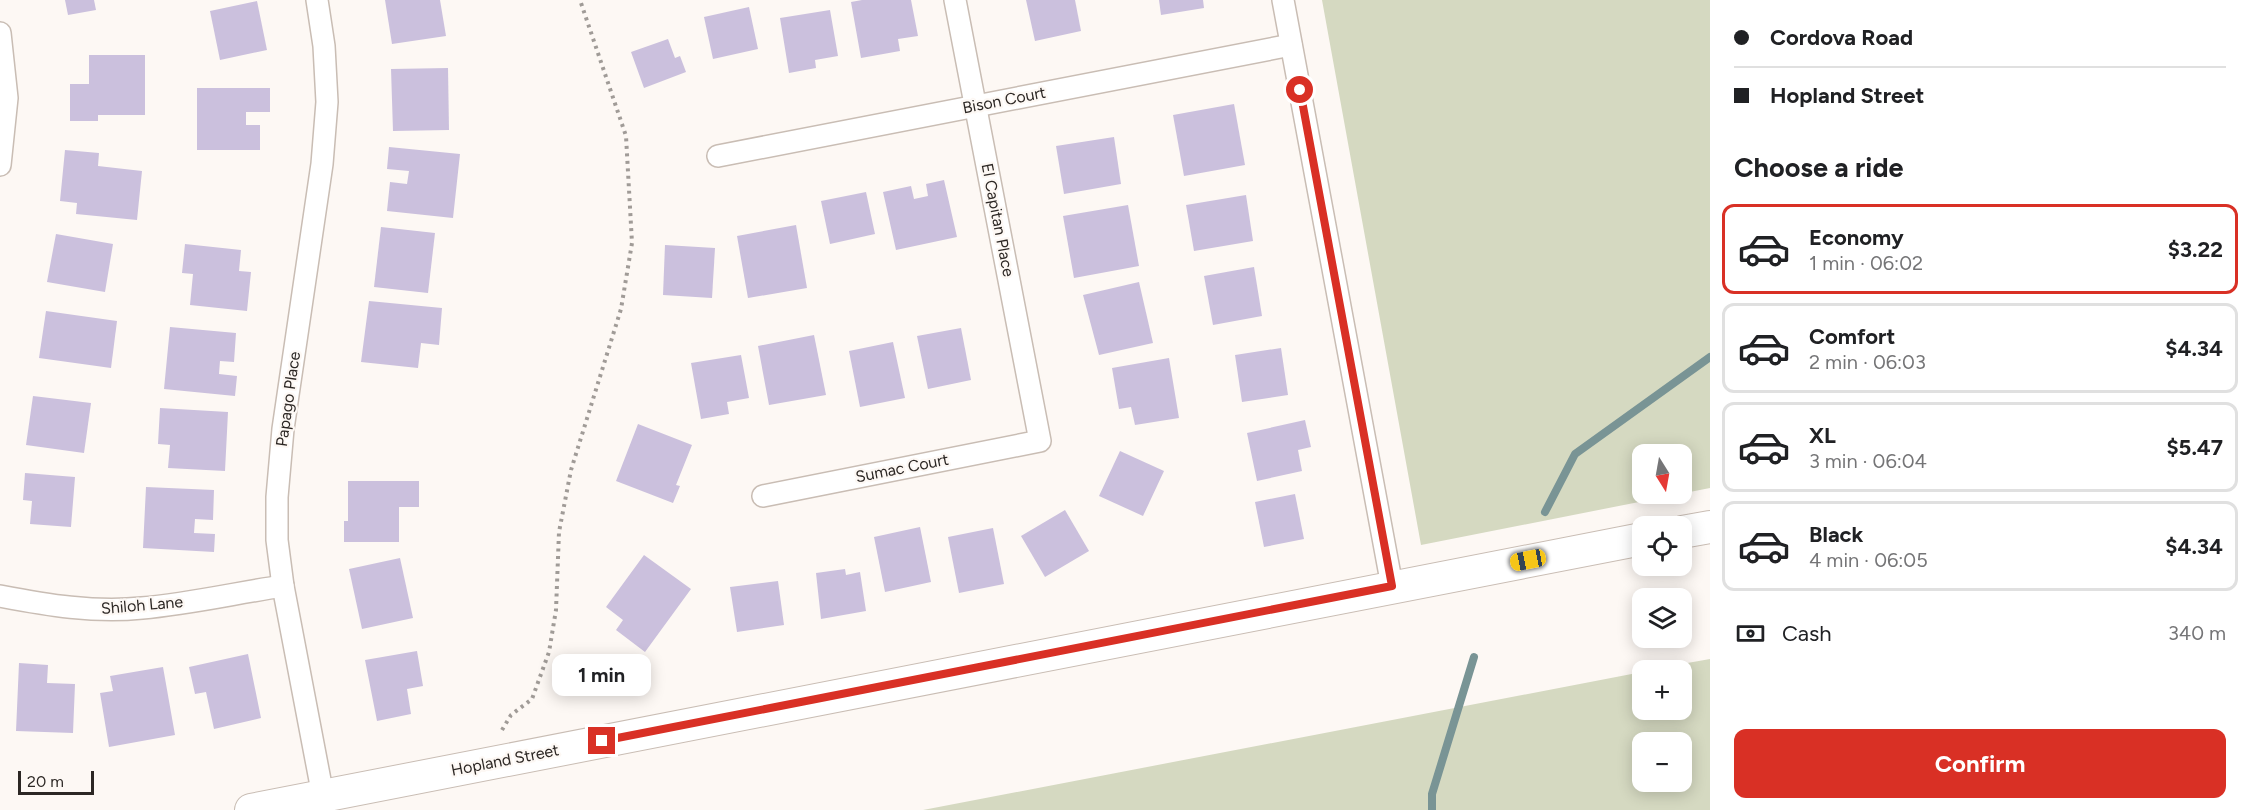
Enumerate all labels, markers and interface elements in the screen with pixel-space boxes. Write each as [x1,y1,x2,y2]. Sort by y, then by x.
text: Cordova Road [1770,24,1913,51]
route start [1286,76,1313,103]
text: Hopland Street [1770,82,1924,109]
street label: Bison Court [961,83,1047,117]
text: Choose a ride [1734,151,1903,184]
street label: El Capitan Place [978,162,1018,279]
icon: car [1737,222,1791,276]
text: Economy [1809,224,1904,251]
text: $3.22 [2168,236,2223,263]
text: 1 min · 06:02 [1809,251,1923,275]
icon: car [1737,321,1791,375]
text: Comfort [1809,323,1895,350]
text: $4.34 [2165,335,2223,362]
street label: Papago Place [272,350,304,448]
text: 2 min · 06:03 [1809,350,1926,374]
icon: car [1737,420,1791,474]
text: XL [1809,422,1836,449]
text: $5.47 [2166,434,2223,461]
north arrow [1632,444,1692,504]
map controls [1632,444,1692,792]
text: 3 min · 06:04 [1809,449,1927,473]
street label: Sumac Court [854,450,950,486]
button: locate [1632,516,1692,576]
icon: car [1737,519,1791,573]
text: Black [1809,521,1863,548]
text: $4.34 [2165,533,2223,560]
car [1509,548,1547,572]
text: 4 min · 06:05 [1809,548,1928,572]
button: layers [1632,588,1692,648]
street label: Shiloh Lane [100,592,184,618]
icon: cash [1734,617,1767,650]
text: Cash [1782,620,1832,647]
text: 340 m [2168,621,2226,645]
callout: 1 min [552,654,652,696]
button: + [1632,660,1692,720]
text: 1 min [578,663,625,687]
route end [588,727,615,754]
button: Confirm [1734,729,2226,798]
button: − [1632,732,1692,792]
street label: Hopland Street [449,740,561,780]
scale bar [18,768,94,796]
text: 20 m [27,772,64,791]

